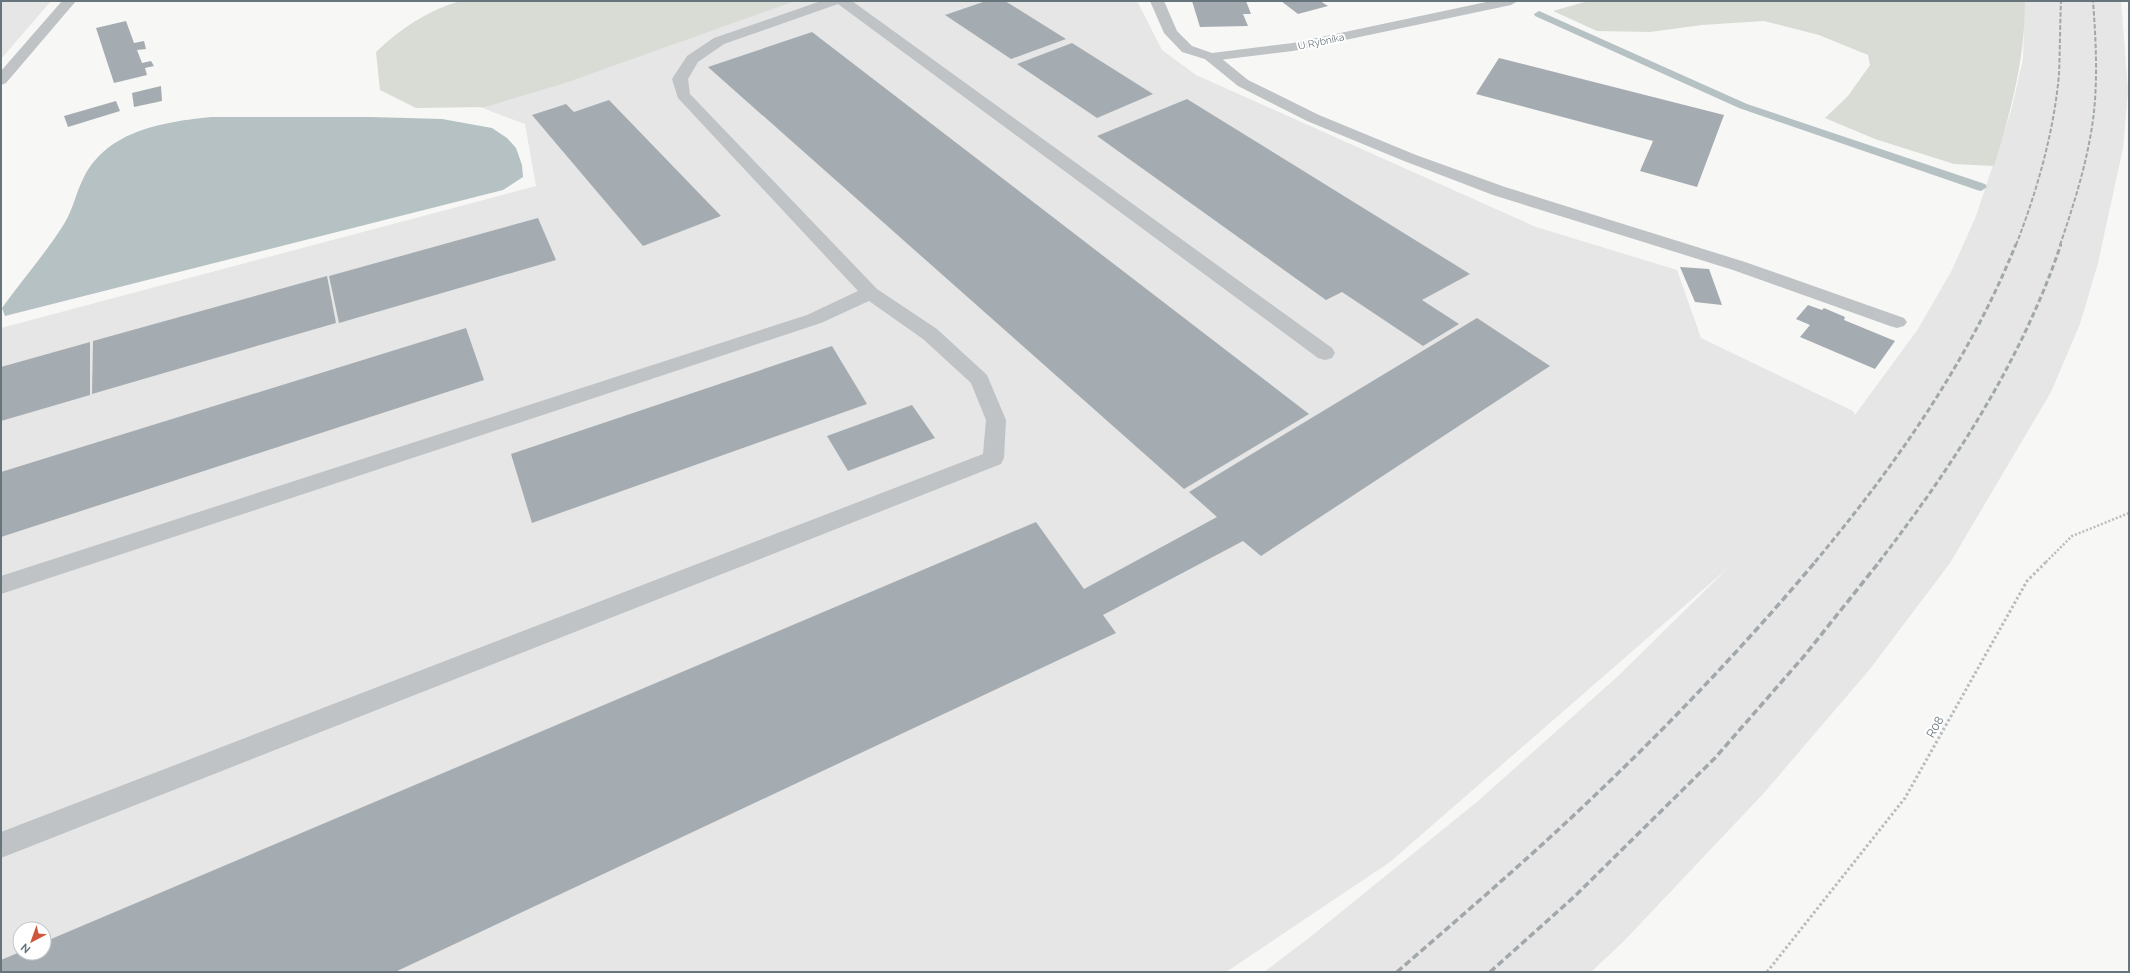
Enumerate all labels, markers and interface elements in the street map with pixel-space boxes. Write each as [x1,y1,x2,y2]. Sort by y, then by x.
street label: U Rybníka [1297,31,1345,52]
street label: R08 [1923,714,1947,740]
north arrow [12,921,52,961]
text: N [18,941,33,956]

